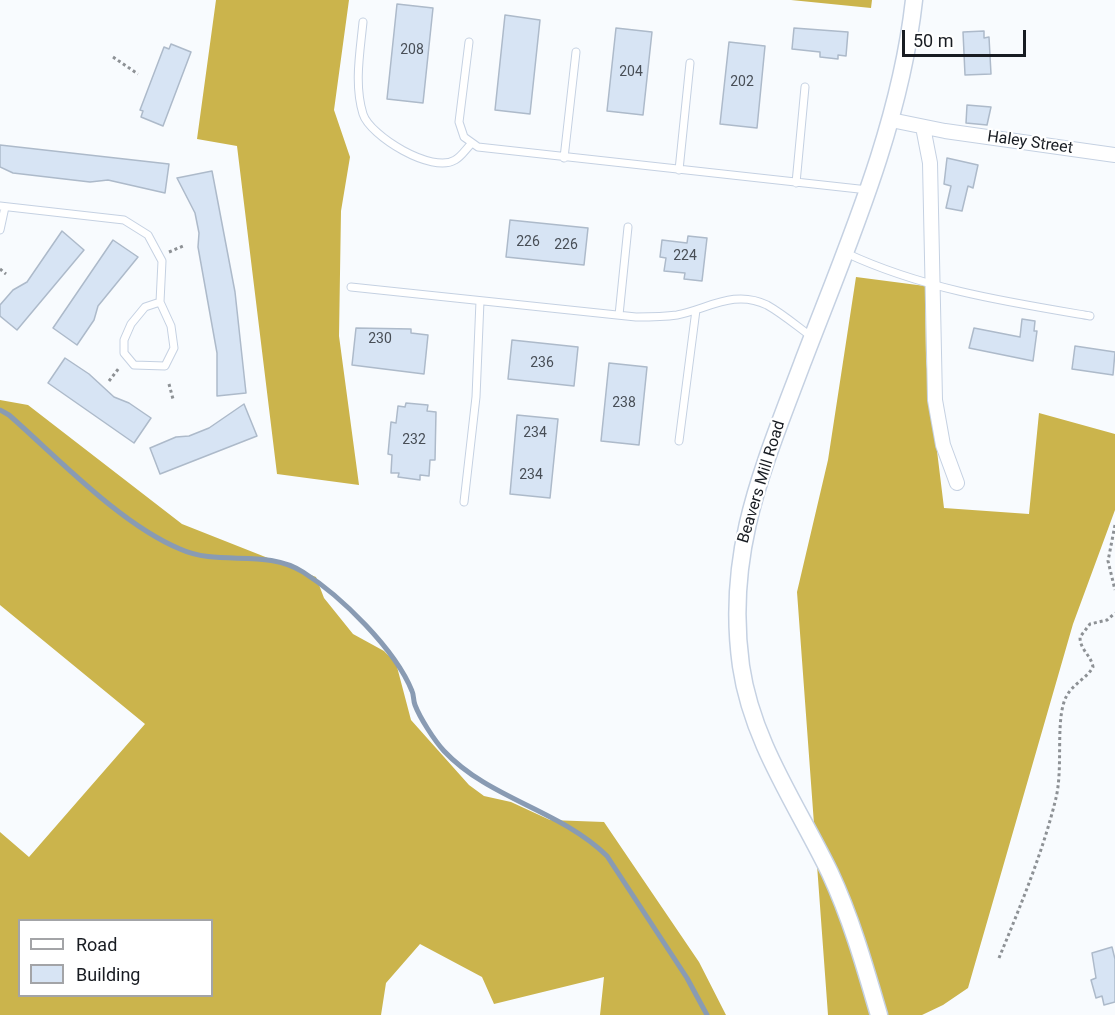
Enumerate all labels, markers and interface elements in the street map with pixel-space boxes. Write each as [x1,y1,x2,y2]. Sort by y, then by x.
scale bar [905,18,1030,56]
text: 50 m [913,30,953,51]
house number: 208 [400,42,424,58]
house number: 204 [619,64,643,80]
house number: 202 [730,74,754,90]
street label: Haley Street [986,127,1074,159]
house number: 226 [516,234,540,250]
house number: 226 [554,237,578,253]
house number: 224 [673,248,697,264]
house number: 230 [368,331,392,347]
house number: 236 [530,355,554,371]
house number: 238 [612,395,636,411]
street label: Beavers Mill Road [734,418,790,546]
house number: 234 [523,425,547,441]
house number: 232 [402,432,426,448]
house number: 234 [519,467,543,483]
legend [18,919,213,997]
text: Road [76,934,117,955]
text: Building [76,964,140,985]

